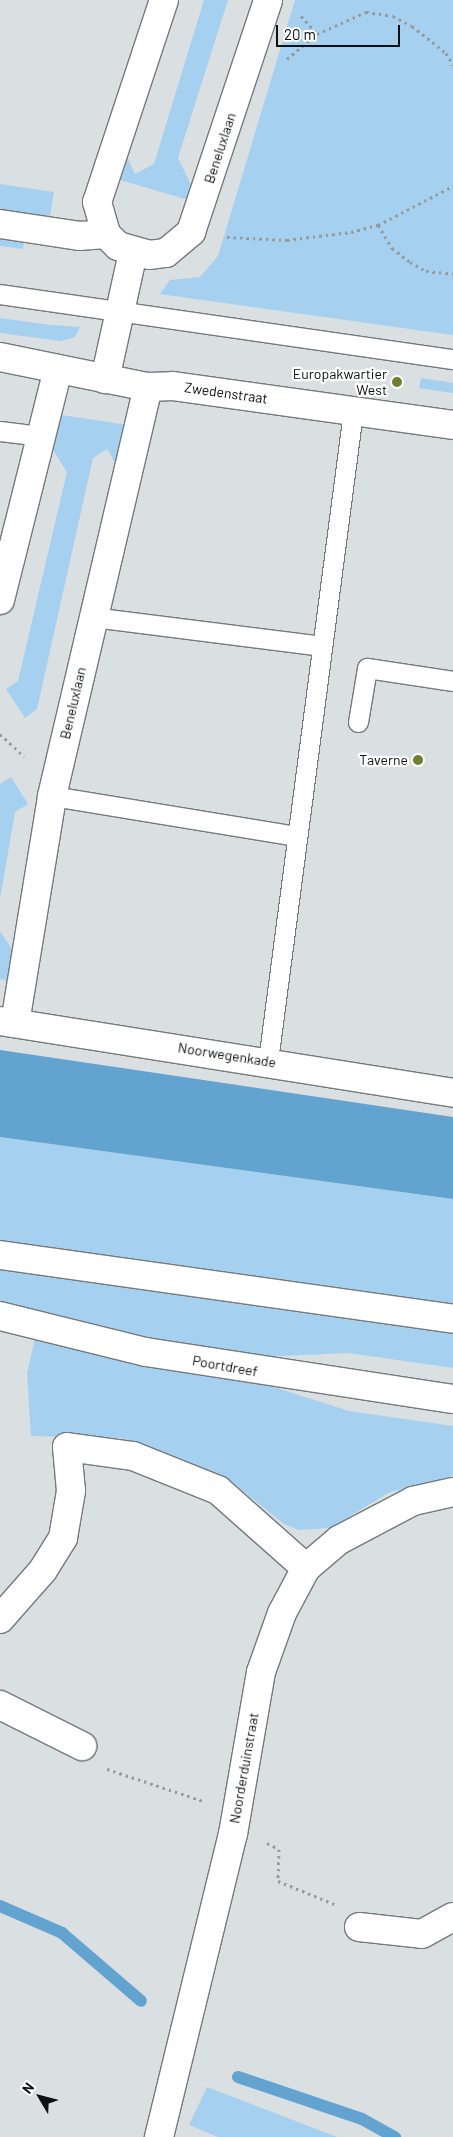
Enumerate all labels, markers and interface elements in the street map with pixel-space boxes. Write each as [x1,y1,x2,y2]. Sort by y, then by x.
scale bar [278,15,402,47]
text: 20 m [284,25,316,43]
street label: Beneluxlaan [201,110,239,186]
place label: Europakwartier West [293,366,387,398]
marker: Europakwartier West [391,376,403,388]
street label: Zwedenstraat [183,379,269,407]
street label: Beneluxlaan [57,665,89,741]
place label: Taverne [359,752,408,768]
marker: Taverne [412,754,424,766]
street label: Noorwegenkade [177,1039,277,1071]
street label: Poortdreef [191,1352,259,1380]
street label: Noorderduinstraat [226,1711,262,1825]
north arrow [15,2072,65,2122]
text: N [18,2079,37,2097]

